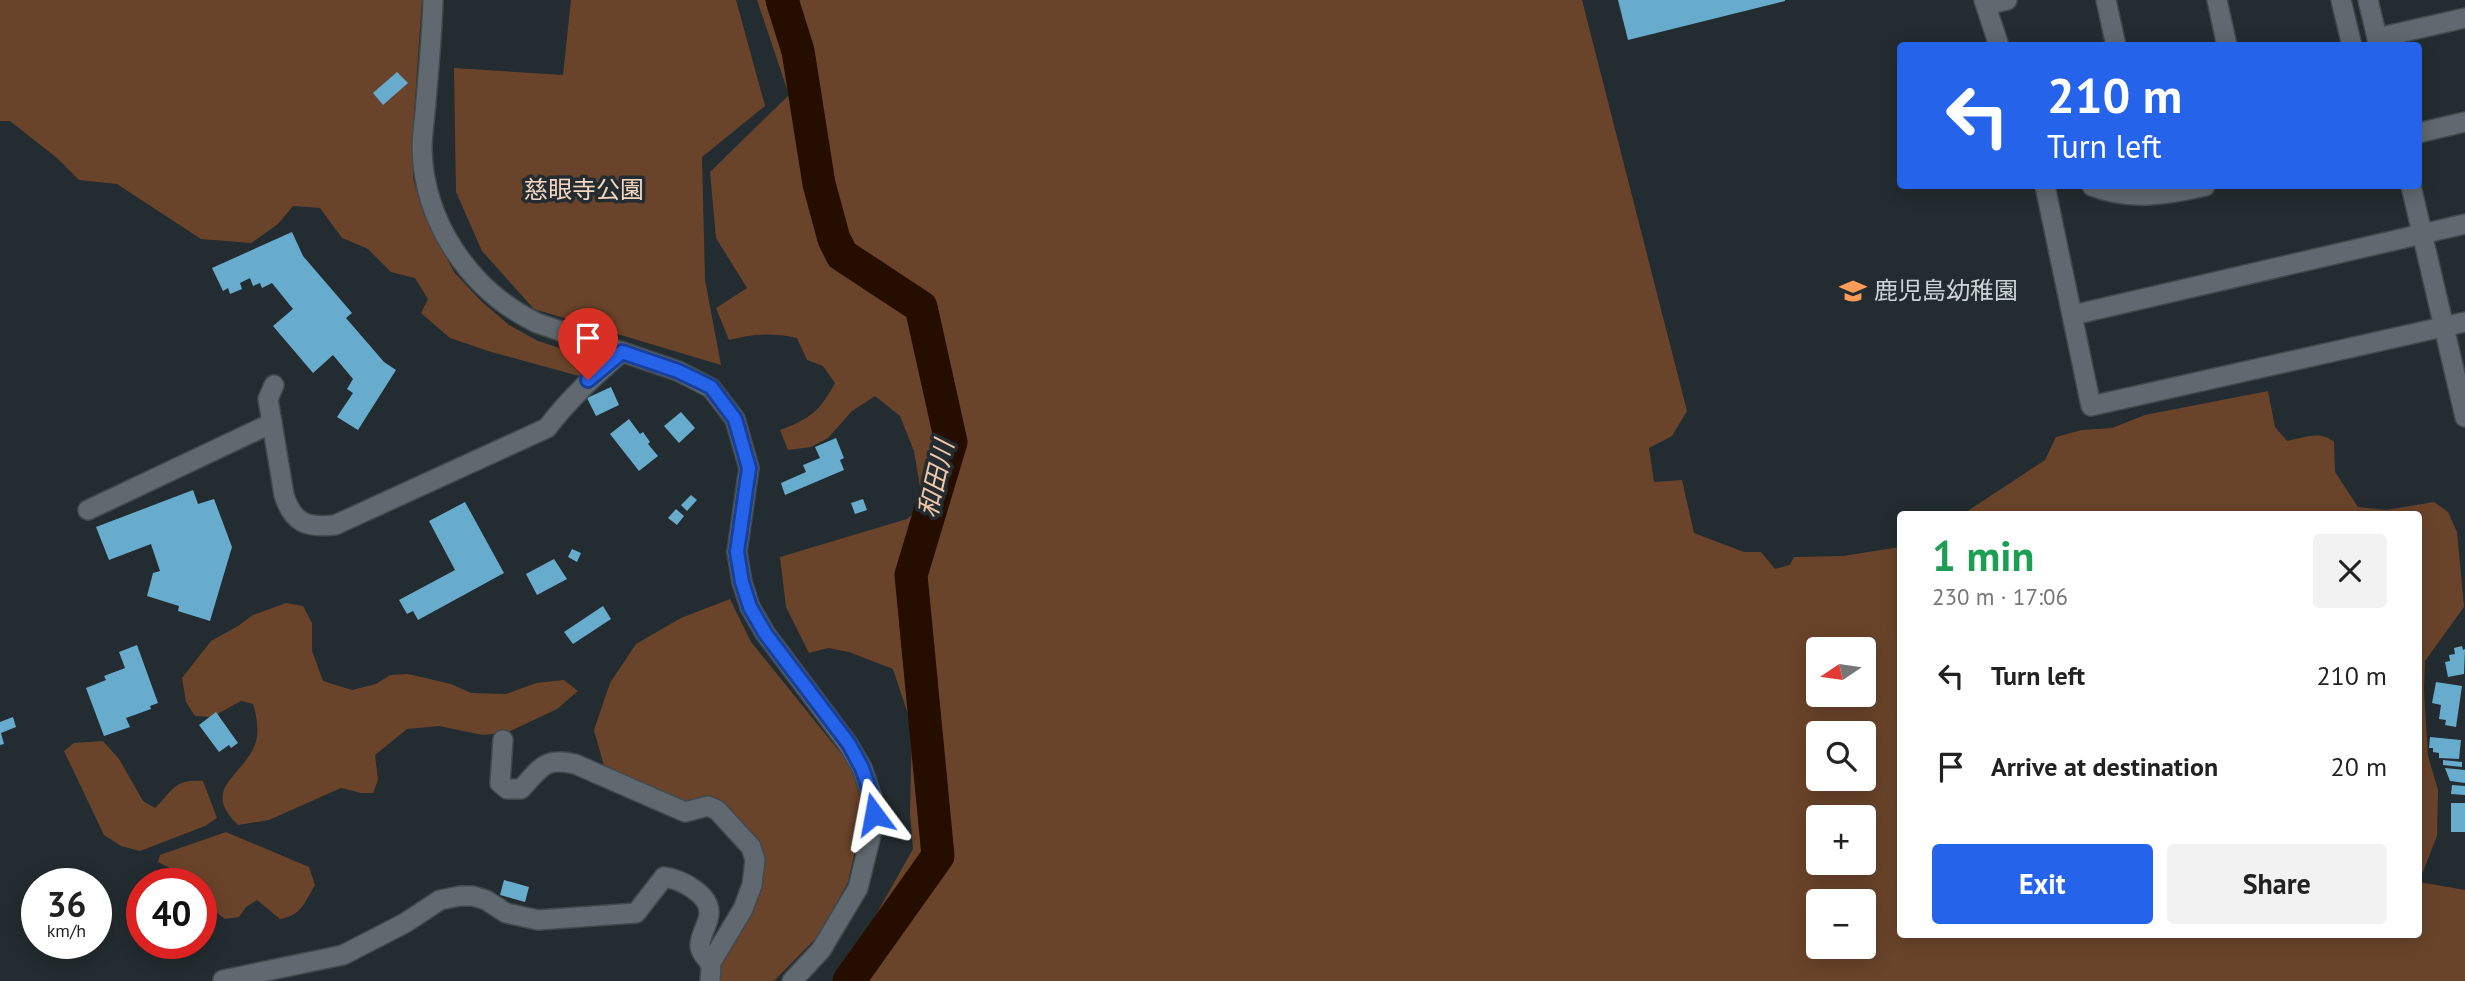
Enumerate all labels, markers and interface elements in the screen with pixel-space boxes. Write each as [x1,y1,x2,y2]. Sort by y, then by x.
text: 210 m [2047,63,2182,127]
icon: left [1932,70,2023,161]
text: Turn left [2047,125,2162,167]
park label: 慈眼寺公園 [524,174,644,205]
place label: 鹿児島幼稚園 [1874,275,2018,306]
school or university icon: 鹿児島幼稚園 [1838,276,1868,306]
pin [558,308,618,380]
icon: arrive [569,319,607,357]
water label: 和田川 [911,434,961,521]
text: 1 min [1932,528,2034,583]
button: close [2313,534,2387,608]
text: 230 m · 17:06 [1932,582,2068,611]
north arrow [1806,637,1876,707]
map controls [1806,637,1876,959]
icon: left [1932,657,1970,695]
text: Turn left [1991,659,2085,692]
text: 210 m [2316,659,2387,692]
button: search [1806,721,1876,791]
icon: arrive [1932,748,1970,786]
text: Arrive at destination [1991,750,2218,783]
text: 20 m [2331,750,2387,783]
position arrow [837,777,911,851]
button: + [1806,805,1876,875]
button: Exit [1932,844,2153,924]
button: Share [2167,844,2387,924]
speed limit sign: 40 [126,868,217,959]
text: 36 [47,881,86,927]
button: − [1806,889,1876,959]
text: km/h [47,919,86,942]

